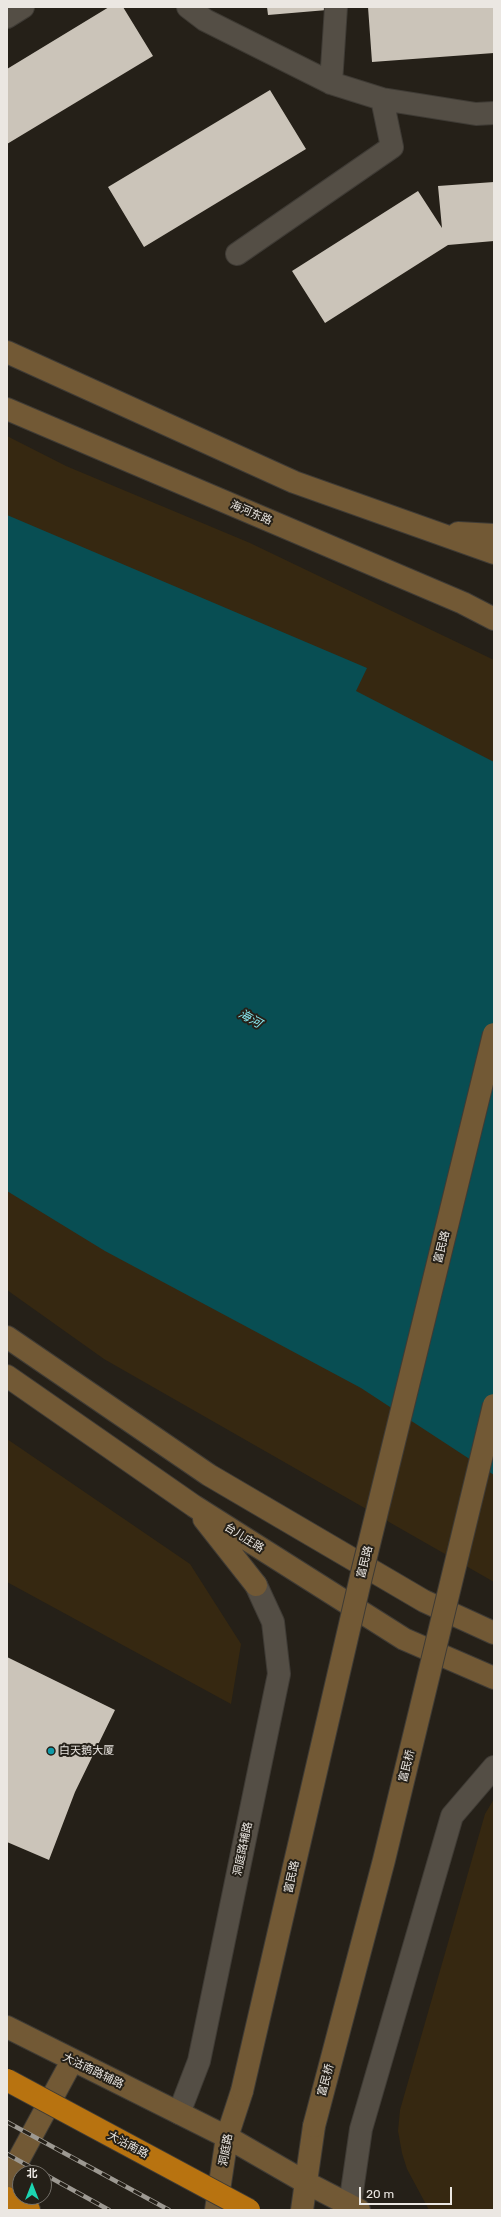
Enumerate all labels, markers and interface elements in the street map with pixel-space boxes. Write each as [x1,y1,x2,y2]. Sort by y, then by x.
street label: 海河东路 [228,498,274,528]
water label: 海河 [236,1007,264,1031]
street label: 富民路 [432,1229,452,1265]
street label: 台儿庄路 [222,1521,266,1555]
street label: 富民路 [355,1544,375,1580]
place label: 白天鹅大厦 [59,1744,114,1758]
marker: 白天鹅大厦 [46,1746,56,1756]
street label: 富民桥 [397,1748,417,1784]
street label: 洞庭路辅路 [231,1821,255,1877]
street label: 富民路 [282,1859,302,1895]
street label: 大沽南路辅路 [60,2051,126,2091]
street label: 富民桥 [315,2062,337,2098]
street label: 大沽南路 [105,2129,151,2161]
street label: 洞庭路 [217,2133,235,2167]
north arrow [12,2165,52,2205]
text: 北 [27,2167,38,2180]
scale bar [361,2179,454,2205]
text: 20 m [366,2187,394,2201]

